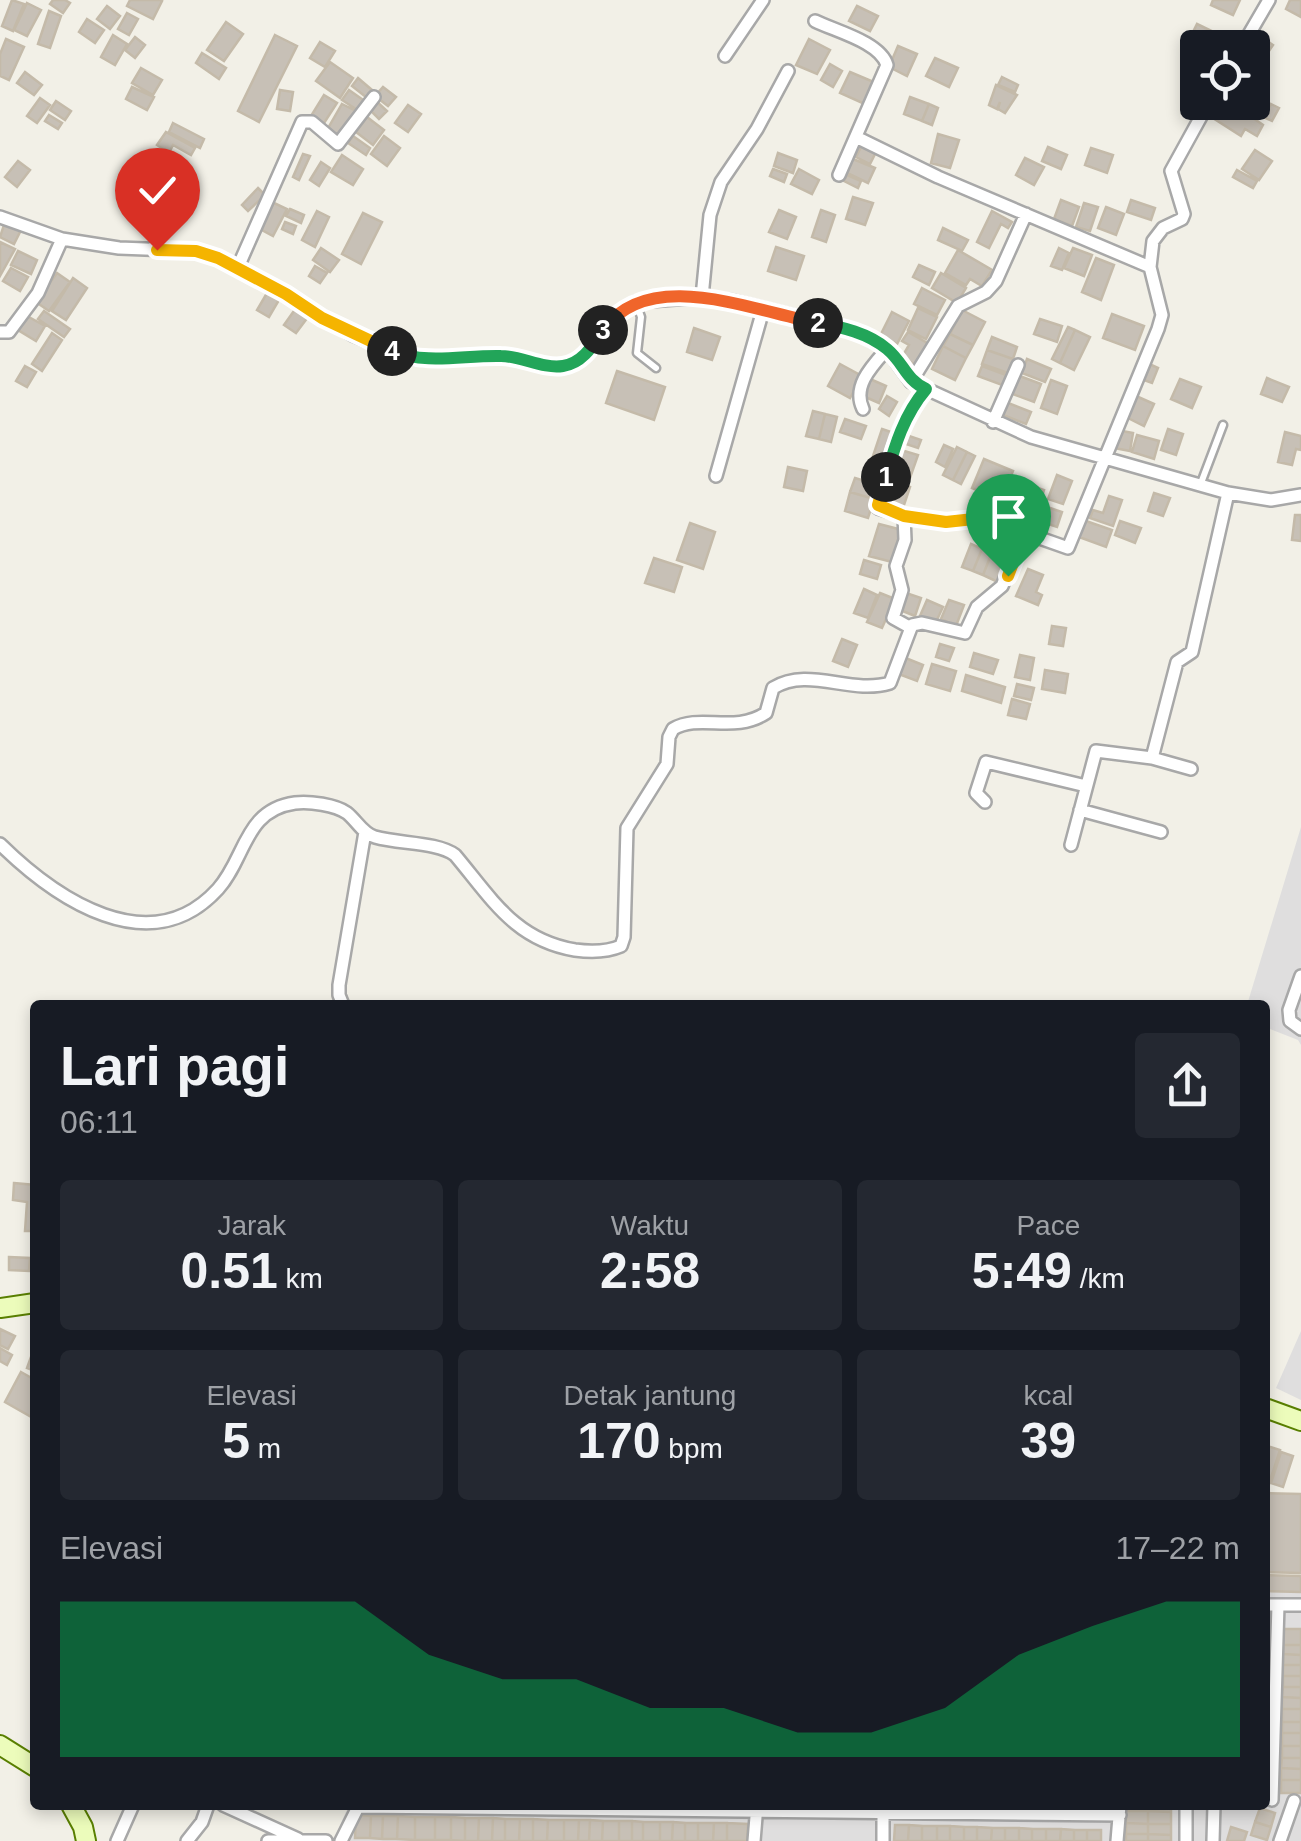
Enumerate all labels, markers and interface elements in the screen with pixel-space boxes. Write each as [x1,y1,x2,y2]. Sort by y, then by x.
map controls [1180,30,1270,120]
button: locate [1180,30,1270,120]
pin [115,148,200,251]
icon: check [130,163,185,218]
pin: 2 [793,298,843,348]
pin: 3 [578,305,628,355]
text: 2 [810,307,826,338]
text: 3 [595,314,611,345]
pin: 4 [367,326,417,376]
text: 4 [384,335,400,366]
pin: 1 [861,452,911,502]
text: 1 [878,461,894,492]
pin [966,474,1051,577]
icon: arrive [981,489,1036,544]
button: share [1135,1033,1240,1138]
text: Lari pagi [60,1035,289,1097]
text: 06:11 [60,1104,138,1140]
text: Jarak [217,1210,286,1241]
text: Waktu [611,1210,689,1241]
text: Pace [1016,1210,1080,1241]
text: 0.51 [180,1243,278,1299]
text: 2:58 [600,1243,700,1299]
text: 5:49 [972,1243,1072,1299]
text: km [278,1263,323,1294]
text: /km [1072,1263,1125,1294]
text: Elevasi [207,1380,297,1411]
text: Detak jantung [564,1380,736,1411]
text: kcal [1023,1380,1073,1411]
text: 5 [222,1413,250,1469]
text: 170 [577,1413,661,1469]
text: 39 [1021,1413,1076,1469]
text: m [250,1433,281,1464]
text: bpm [661,1433,723,1464]
text: Elevasi [60,1530,163,1566]
text: 17–22 m [1115,1530,1240,1566]

